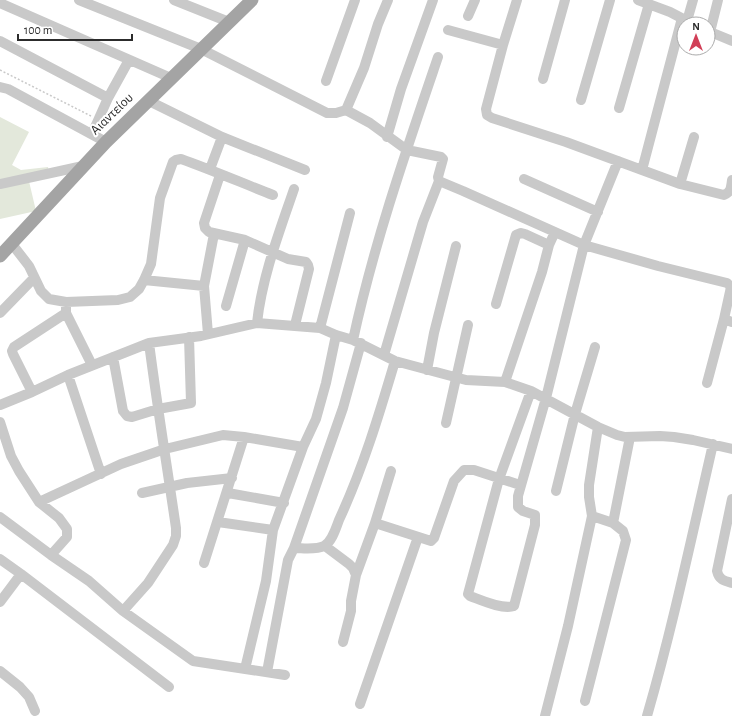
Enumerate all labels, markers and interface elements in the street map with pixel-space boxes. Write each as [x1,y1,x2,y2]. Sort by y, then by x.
scale bar [18,16,132,42]
north arrow [676,16,716,56]
text: N [692,21,700,32]
text: 100 m [24,24,52,36]
street label: Αιαντείου [88,90,136,138]

